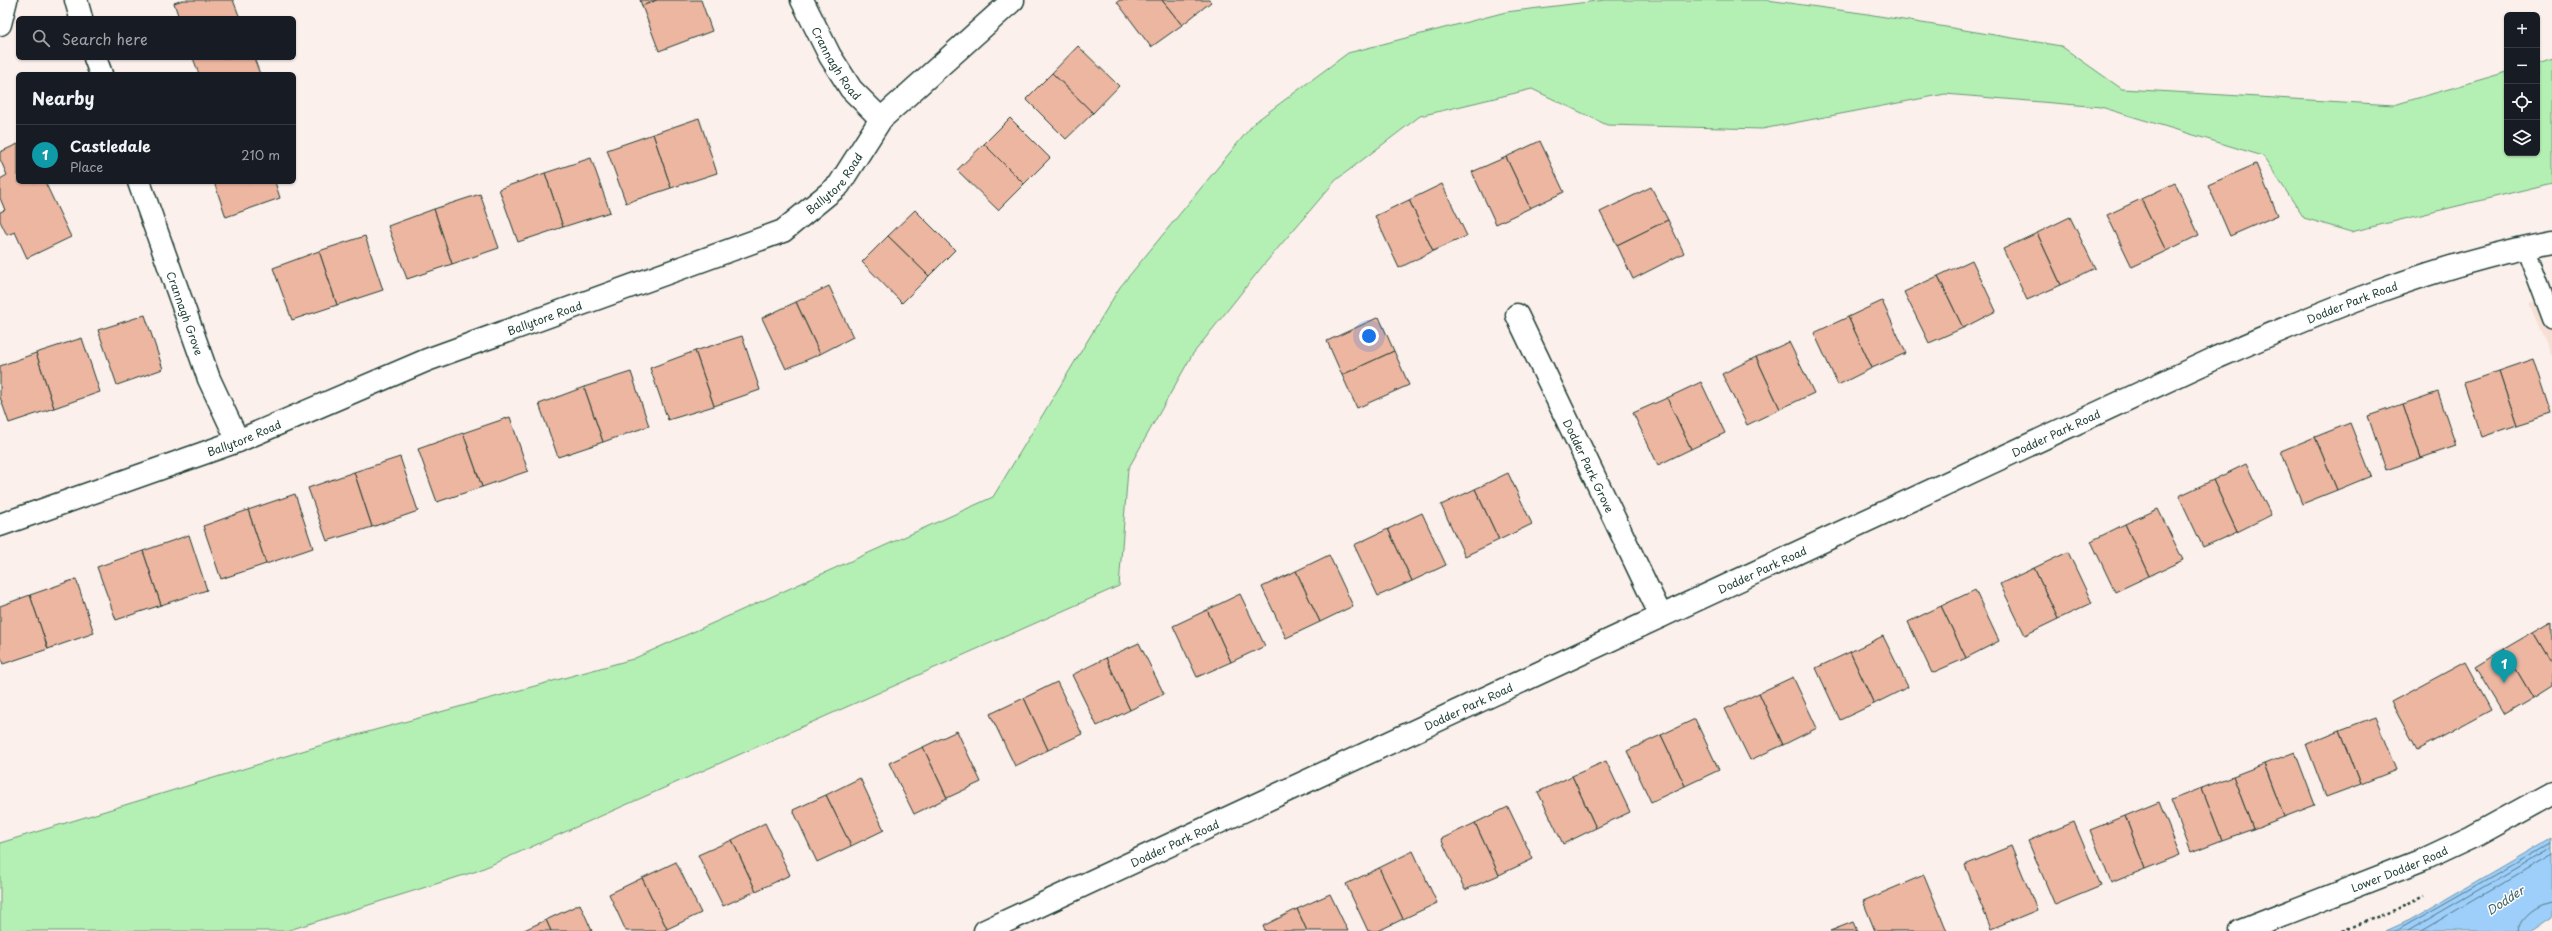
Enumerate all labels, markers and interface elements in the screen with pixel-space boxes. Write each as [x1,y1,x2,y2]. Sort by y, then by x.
map controls [2504,12,2540,156]
button: + [2504,12,2540,48]
search box [16,16,296,60]
street label: Crannagh Road [808,23,865,103]
icon: search [30,27,52,49]
text: Search here [62,27,148,50]
button: − [2504,48,2540,84]
button: locate [2504,84,2540,120]
text: Nearby [32,85,94,111]
button: layers [2504,120,2540,156]
text: Castledale [70,134,151,157]
text: 1 [42,145,48,164]
text: 210 m [241,145,280,164]
street label: Ballytore Road [802,149,866,218]
text: Place [70,157,103,176]
street label: Crannagh Grove [163,269,208,357]
street label: Dodder Park Road [2304,277,2400,327]
street label: Ballytore Road [505,296,584,339]
your location [1359,326,1379,346]
street label: Dodder Park Road [2009,405,2103,461]
street label: Ballytore Road [204,415,283,460]
street label: Dodder Park Grove [1559,416,1619,515]
street label: Dodder Park Road [1715,541,1809,597]
pin: 1 [2491,650,2517,683]
street label: Dodder Park Road [1421,678,1515,734]
street label: Dodder Park Road [1127,815,1222,871]
street label: Lower Dodder Road [2348,841,2450,896]
water label: Dodder [2483,880,2529,919]

